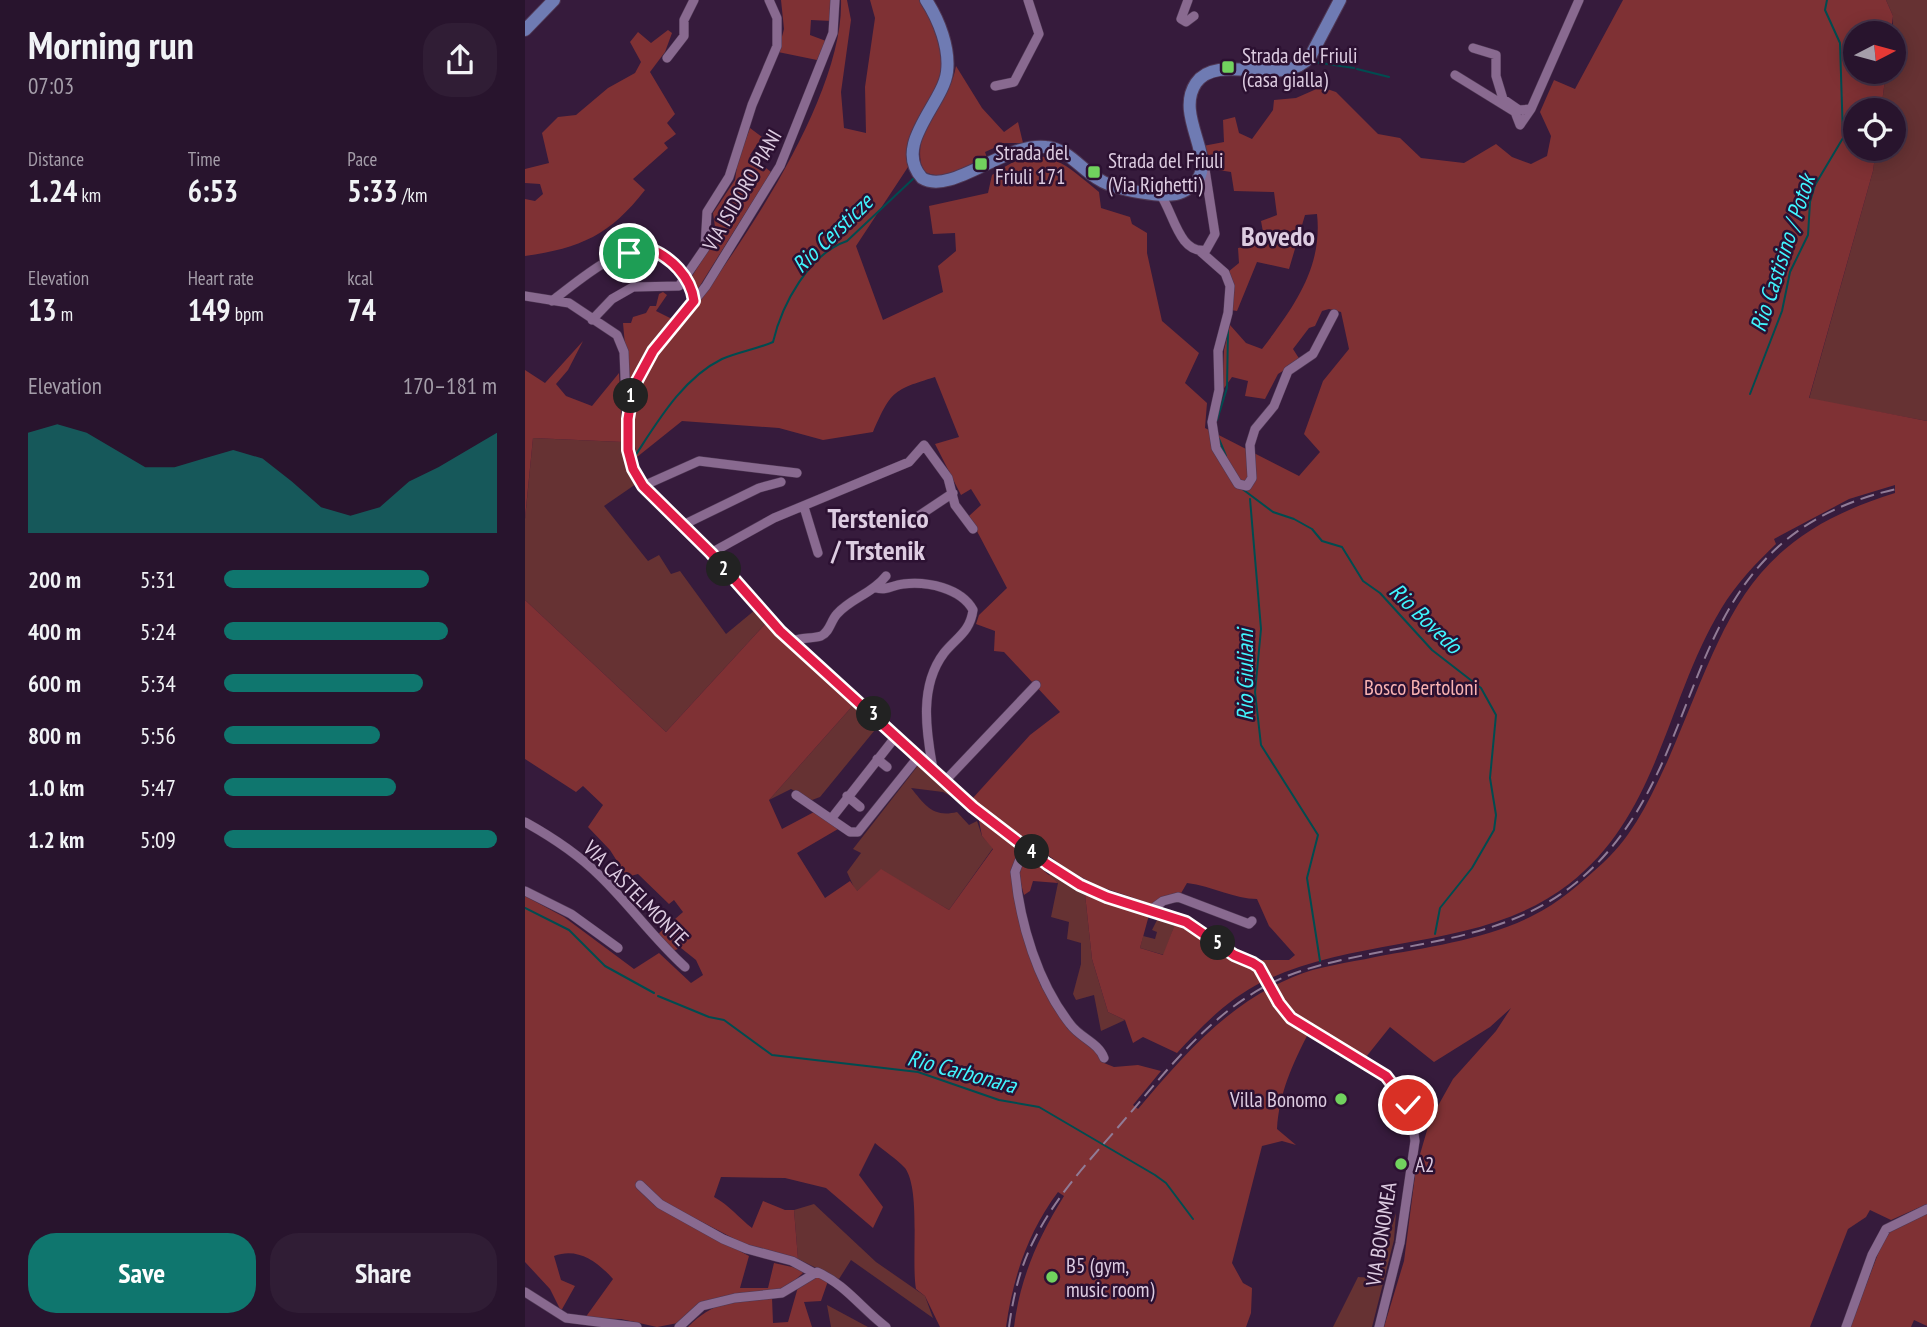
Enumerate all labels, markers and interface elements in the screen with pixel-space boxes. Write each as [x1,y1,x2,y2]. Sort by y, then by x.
text: Morning run [28,20,194,69]
north arrow [1843,21,1906,84]
map controls [1843,21,1906,161]
button: share [423,23,497,97]
place label: Strada del Friuli (casa gialla) [1242,42,1358,93]
marker: Strada del Friuli (casa gialla) [1220,59,1236,75]
text: 07:03 [28,71,74,100]
button: locate [1843,98,1906,161]
street label: VIA ISIDORO PIANI [696,125,788,256]
place label: Strada del Friuli 171 [995,139,1069,190]
text: Distance [28,147,84,171]
text: Time [188,147,221,171]
text: Pace [347,147,377,171]
place label: Strada del Friuli (Via Righetti) [1108,147,1224,198]
marker: Strada del Friuli 171 [973,156,989,172]
marker: Strada del Friuli (Via Righetti) [1086,164,1102,180]
water label: Rio Castisino / Potok [1743,168,1822,335]
text: 1.24 [28,171,77,210]
text: 6:53 [188,171,238,210]
text: 5:33 [347,171,398,210]
text: km [77,183,101,207]
text: /km [398,183,427,207]
water label: Rio Cersticze [786,186,879,279]
district label: Bovedo [1241,217,1315,254]
pin [599,223,659,283]
icon: arrive [610,234,648,272]
text: Elevation [28,266,89,290]
text: Heart rate [188,266,254,290]
text: kcal [347,266,373,290]
text: 13 [28,290,57,329]
text: 149 [188,290,231,329]
text: 74 [347,290,376,329]
text: m [57,302,73,326]
text: bpm [231,302,264,326]
text: Elevation [28,371,102,400]
text: 170–181 m [403,371,497,400]
pin: 1 [613,378,649,414]
text: 1 [626,383,635,407]
district label: Terstenico / Trstenik [827,499,929,568]
pin: 2 [707,552,741,586]
text: 2 [719,556,728,580]
text: 200 m [28,565,81,594]
text: 5:31 [140,565,176,594]
water label: Rio Bovedo [1384,576,1470,661]
text: 400 m [28,617,81,646]
text: 5:24 [140,617,176,646]
water label: Rio Giuliani [1230,626,1259,721]
text: 600 m [28,669,81,698]
text: 5:34 [140,669,176,698]
park label: Bosco Bertoloni [1364,674,1478,701]
pin: 3 [857,696,891,732]
text: 3 [869,701,878,725]
text: 800 m [28,721,81,750]
text: 5:56 [140,721,176,750]
text: 1.0 km [28,773,84,802]
text: 5:47 [140,773,176,802]
text: 1.2 km [28,825,84,854]
text: 5:09 [140,825,176,854]
street label: VIA CASTELMONTE [577,834,694,951]
pin: 4 [1015,834,1049,870]
text: 4 [1027,839,1036,863]
pin: 5 [1201,926,1235,960]
text: 5 [1213,930,1222,954]
water label: Rio Carbonara [904,1043,1021,1100]
pin [1378,1075,1438,1135]
place label: Villa Bonomo [1229,1086,1327,1113]
icon: check [1389,1086,1427,1124]
marker: Villa Bonomo [1333,1091,1349,1107]
place label: A2 [1415,1151,1434,1178]
marker: A2 [1393,1156,1409,1172]
street label: VIA BONOMEA [1359,1180,1403,1289]
button: Save [28,1233,256,1313]
button: Share [270,1233,497,1313]
place label: B5 (gym, music room) [1066,1252,1155,1303]
marker: B5 (gym, music room) [1044,1269,1060,1285]

